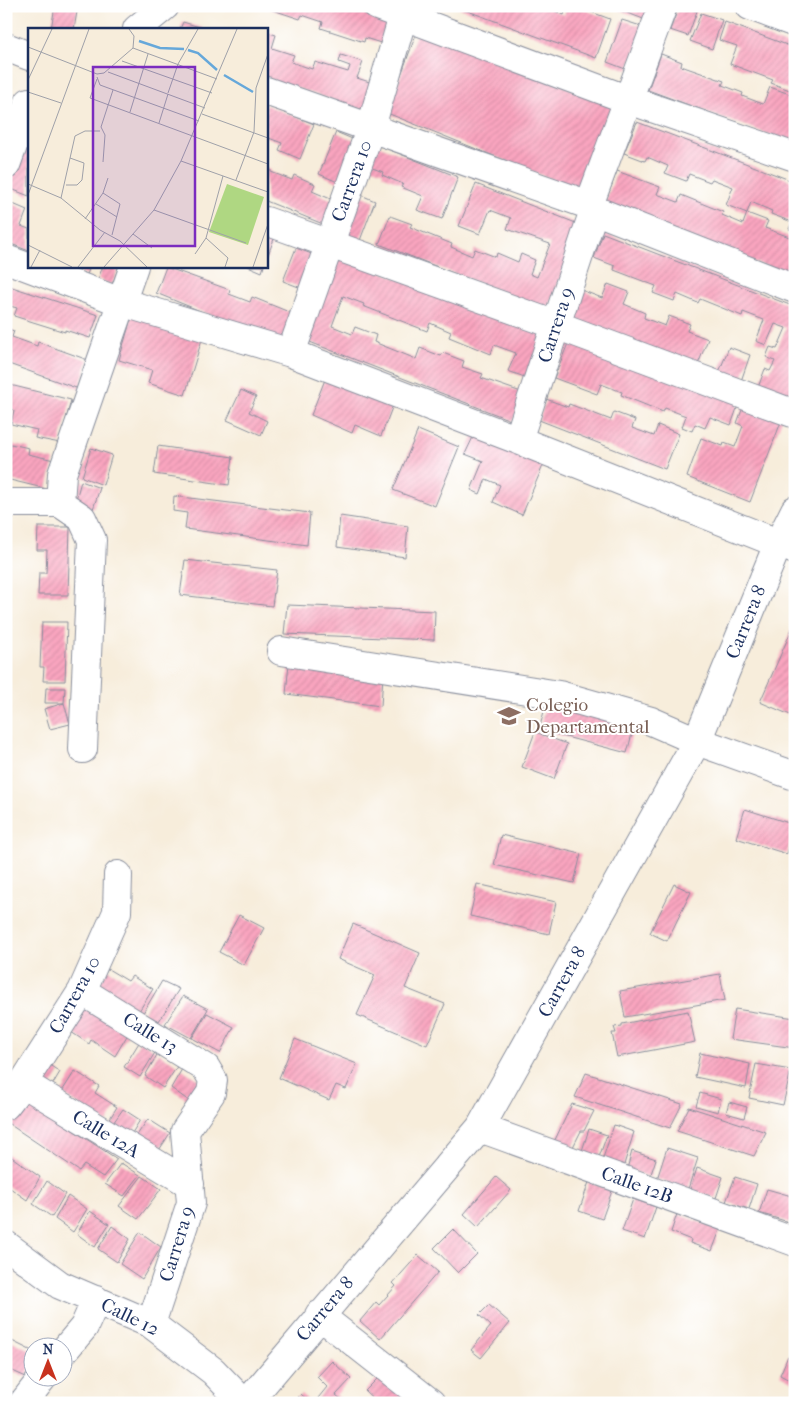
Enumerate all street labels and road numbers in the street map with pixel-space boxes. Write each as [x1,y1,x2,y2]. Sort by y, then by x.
street label: Carrera 10 [327,137,377,225]
street label: Carrera 9 [533,285,579,365]
street label: Carrera 8 [721,582,771,662]
street label: Carrera 8 [534,943,590,1021]
street label: Carrera 10 [45,952,105,1038]
street label: Calle 13 [119,1008,181,1058]
street label: Calle 12A [68,1105,144,1163]
street label: Calle 12B [598,1162,676,1208]
street label: Carrera 9 [155,1204,199,1284]
street label: Carrera 8 [292,1272,358,1346]
street label: Calle 12 [97,1294,163,1341]

